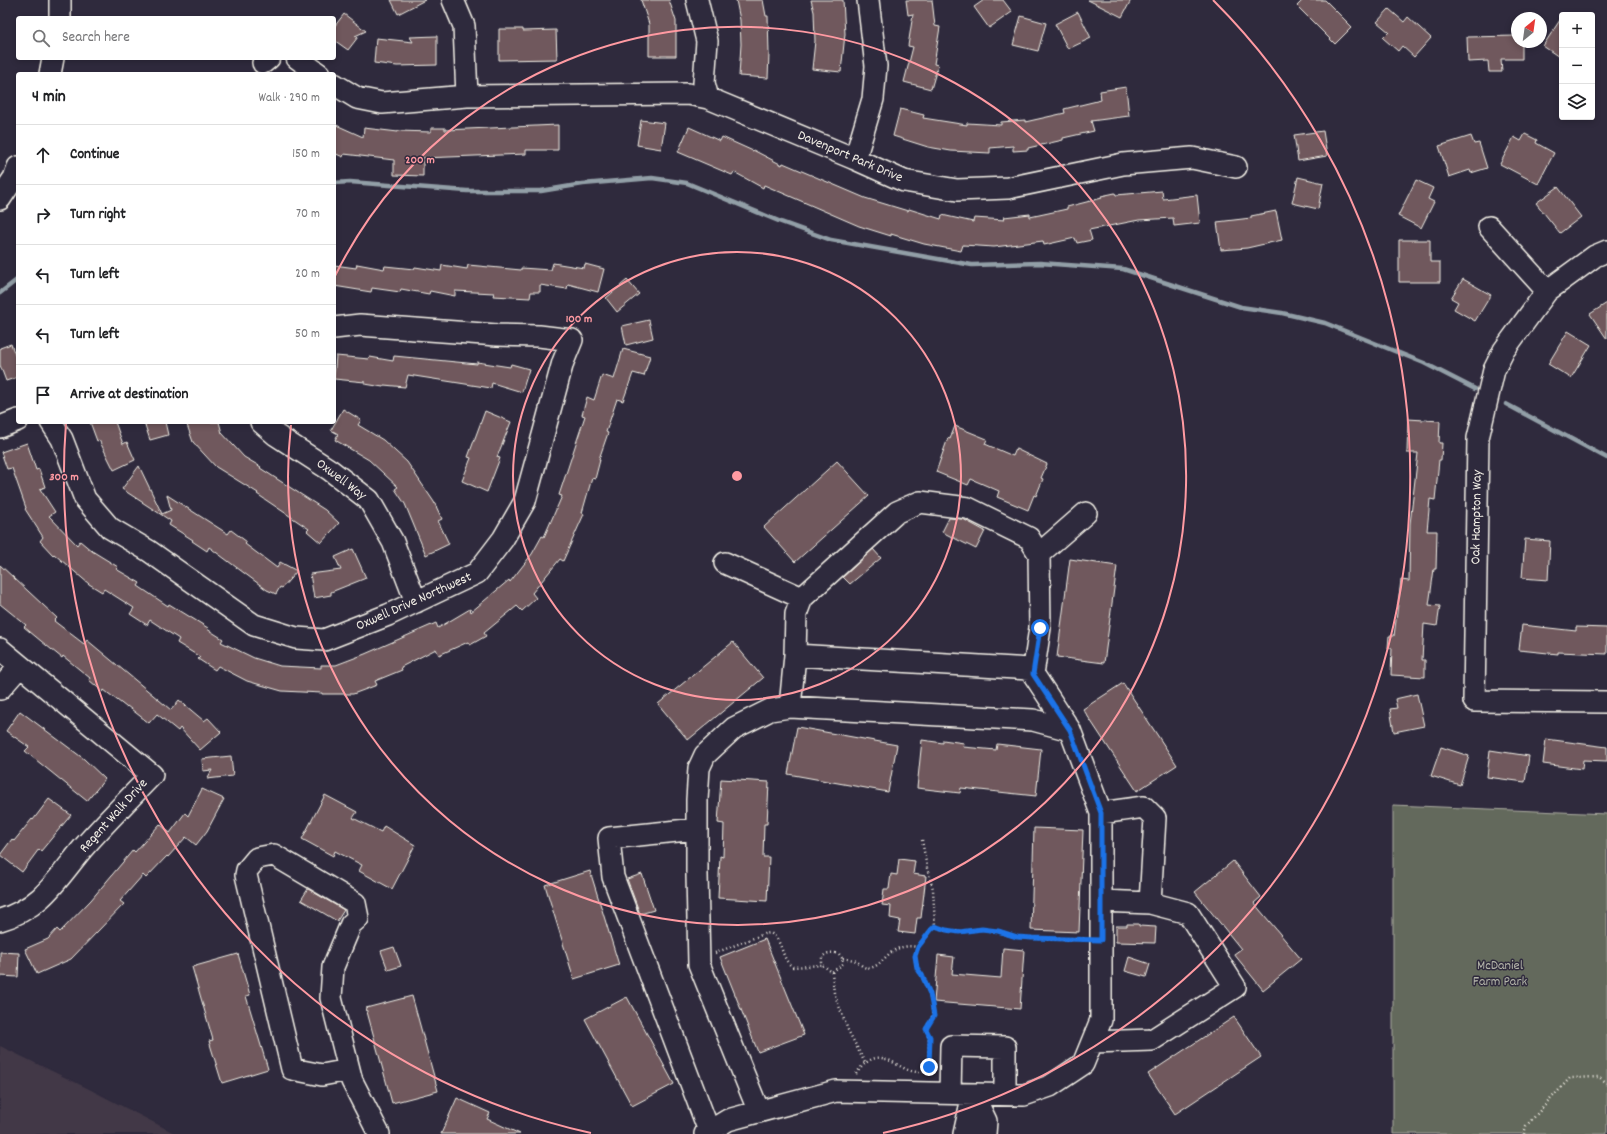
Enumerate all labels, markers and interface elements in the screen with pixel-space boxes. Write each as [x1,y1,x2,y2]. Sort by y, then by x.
north arrow [1511,12,1547,48]
map controls [1559,12,1595,120]
button: + [1559,12,1595,48]
search box [16,16,336,60]
icon: search [30,27,52,49]
text: Search here [62,27,130,49]
button: − [1559,48,1595,84]
button: layers [1559,84,1595,120]
text: 4 min [32,86,66,110]
text: Walk · 290 m [258,89,320,108]
street label: Davenport Park Drive [794,126,906,188]
icon: ahead [32,144,54,166]
text: Continue [70,144,119,166]
text: 150 m [292,145,320,164]
text: 200 m [405,152,435,169]
icon: right [32,204,54,226]
text: Turn right [70,204,126,226]
text: 70 m [296,205,320,224]
icon: left [32,264,54,286]
text: Turn left [70,264,119,286]
text: 20 m [295,265,320,284]
text: 100 m [566,311,592,328]
icon: left [32,324,54,346]
text: Turn left [70,324,119,346]
text: 50 m [295,325,320,344]
icon: arrive [32,384,54,406]
text: Arrive at destination [70,384,188,406]
street label: Oxwell Way [312,454,371,506]
text: 300 m [49,469,79,486]
centre of rings [730,469,744,483]
street label: Oak Hampton Way [1466,469,1488,565]
street label: Oxwell Drive Northwest [353,568,475,636]
route start [1031,619,1049,637]
street label: Regent Walk Drive [75,774,153,858]
park label: McDaniel Farm Park [1473,956,1528,992]
route end [920,1058,938,1076]

